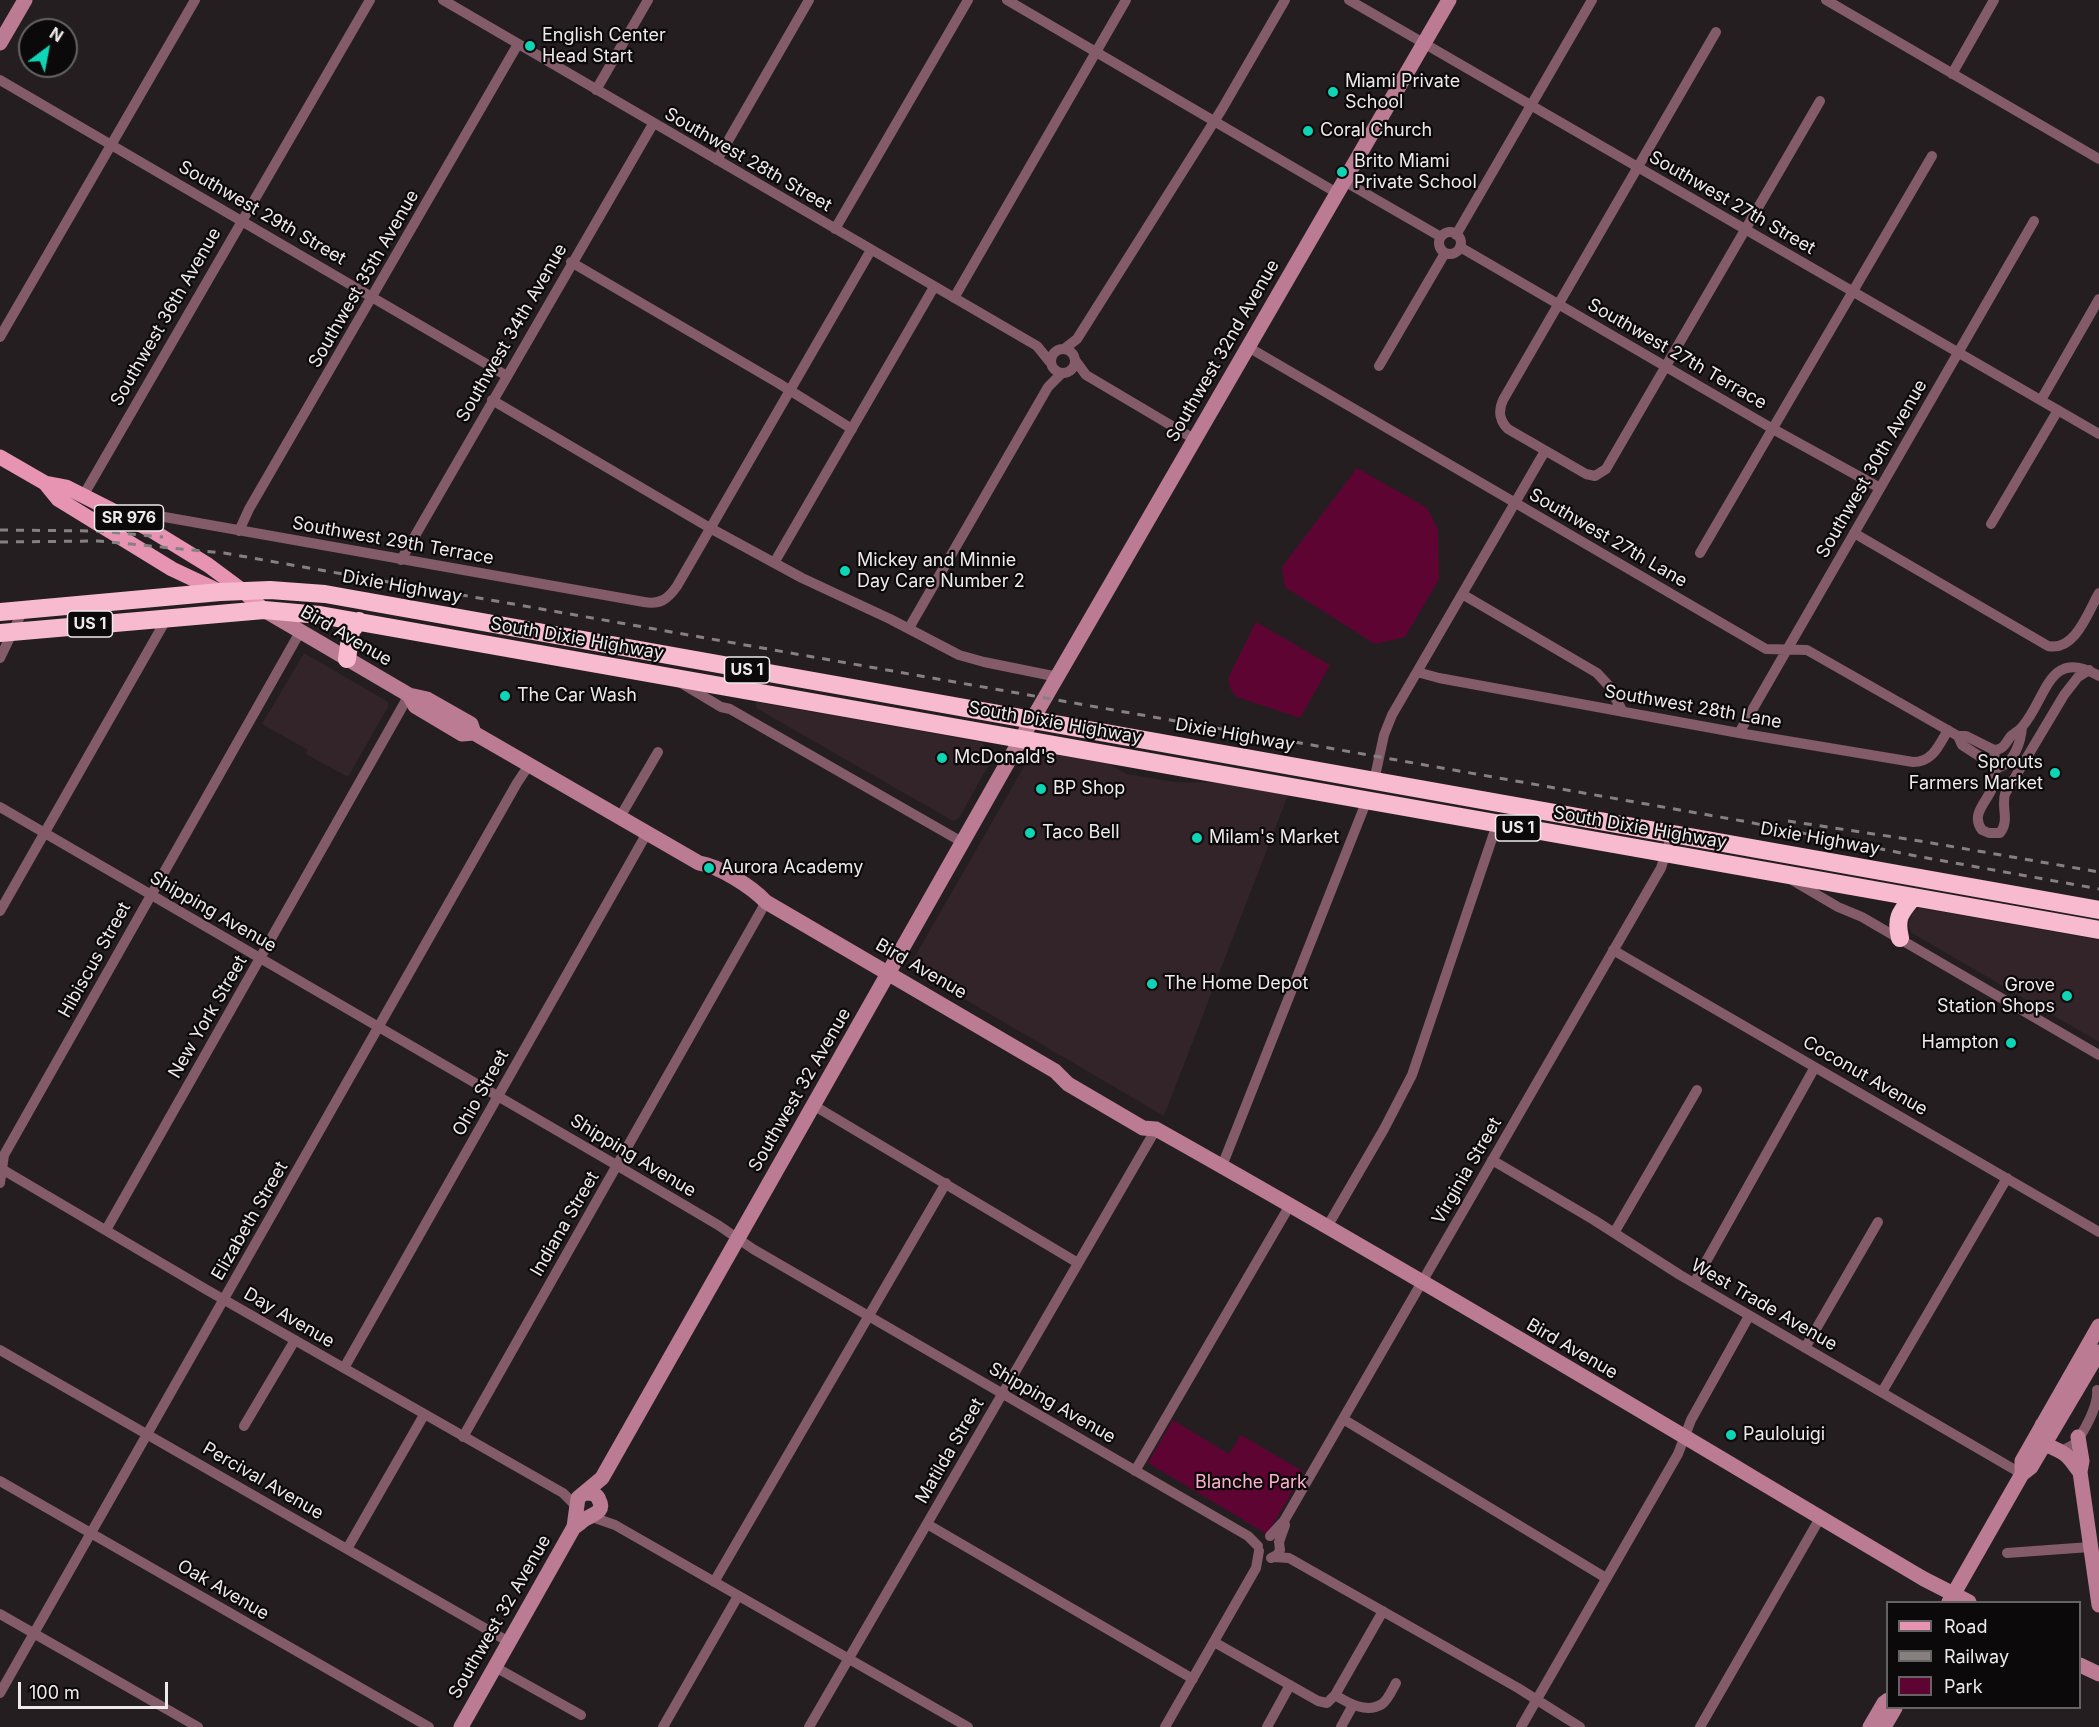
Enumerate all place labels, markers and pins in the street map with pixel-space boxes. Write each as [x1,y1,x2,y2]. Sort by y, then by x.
place label: English Center Head Start [542,25,666,68]
marker: English Center Head Start [523,39,537,53]
place label: Miami Private School [1345,71,1460,113]
marker: Miami Private School [1326,85,1340,99]
place label: Coral Church [1320,120,1432,142]
marker: Coral Church [1301,124,1315,138]
place label: Brito Miami Private School [1354,151,1477,194]
marker: Brito Miami Private School [1335,165,1349,179]
place label: Mickey and Minnie Day Care Number 2 [857,550,1025,592]
marker: Mickey and Minnie Day Care Number 2 [838,564,852,578]
place label: The Car Wash [517,685,637,707]
marker: The Car Wash [498,689,512,703]
place label: McDonald's [954,747,1055,769]
marker: McDonald's [935,751,949,765]
place label: Sprouts Farmers Market [1909,752,2043,795]
marker: Sprouts Farmers Market [2048,766,2062,780]
place label: BP Shop [1053,778,1125,800]
marker: BP Shop [1034,782,1048,796]
place label: Taco Bell [1042,822,1120,844]
marker: Taco Bell [1023,826,1037,840]
place label: Milam's Market [1209,827,1339,849]
marker: Milam's Market [1190,831,1204,845]
place label: Aurora Academy [721,857,863,879]
marker: Aurora Academy [702,861,716,875]
place label: The Home Depot [1164,973,1309,995]
place label: Grove Station Shops [1937,975,2055,1018]
marker: The Home Depot [1145,977,1159,991]
marker: Grove Station Shops [2060,989,2074,1003]
place label: Hampton [1922,1032,1999,1054]
marker: Hampton [2004,1036,2018,1050]
place label: Pauloluigi [1743,1424,1825,1446]
marker: Pauloluigi [1724,1428,1738,1442]

